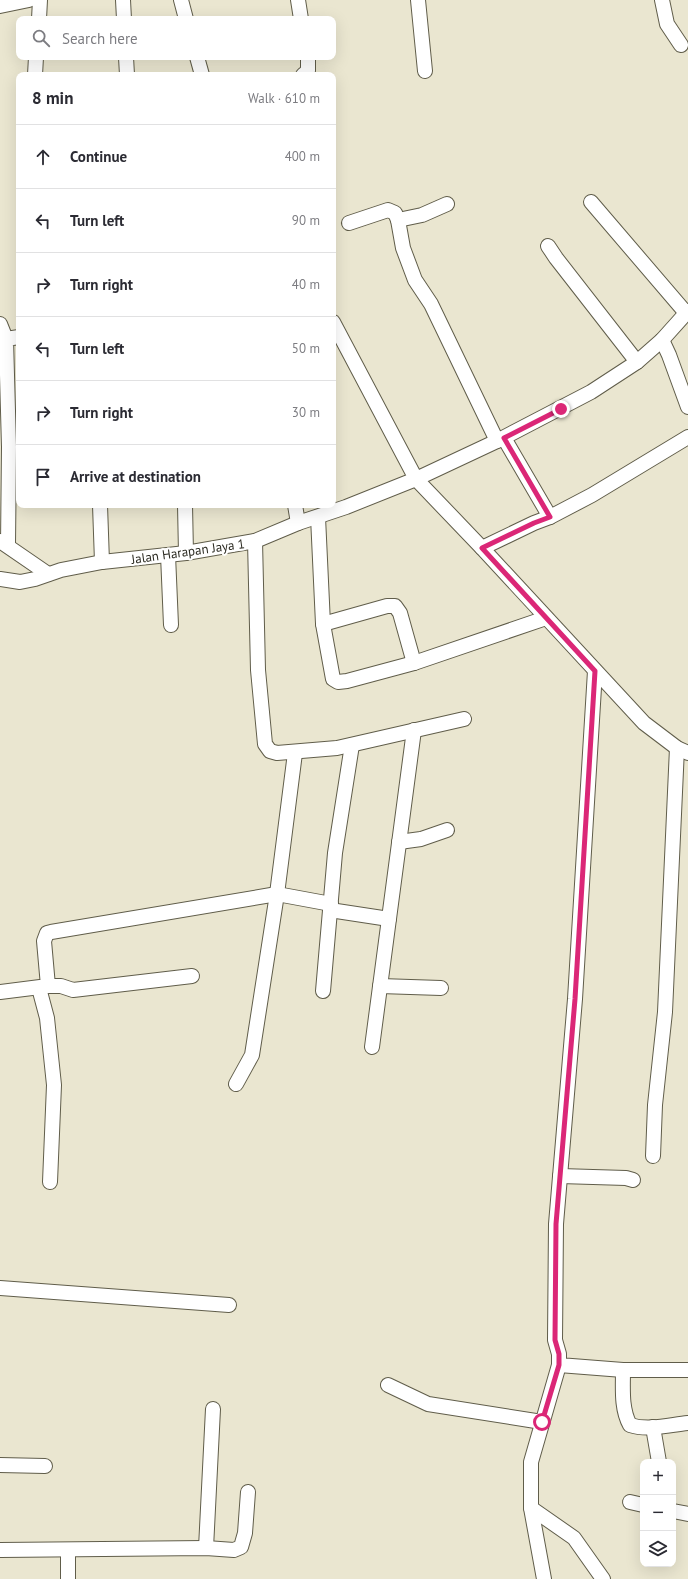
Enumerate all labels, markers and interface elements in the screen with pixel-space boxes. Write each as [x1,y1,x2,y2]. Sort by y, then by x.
search box [16,16,336,60]
icon: search [30,27,52,49]
text: Search here [62,29,138,48]
text: 8 min [32,87,73,109]
text: Walk · 610 m [248,90,320,107]
icon: ahead [32,146,54,168]
text: Continue [70,147,127,166]
text: 400 m [285,148,320,165]
icon: left [32,210,54,232]
text: Turn left [70,211,124,230]
text: 90 m [292,212,320,229]
icon: right [32,274,54,296]
text: Turn right [70,275,133,294]
text: 40 m [292,276,320,293]
icon: left [32,338,54,360]
text: Turn left [70,339,124,358]
text: 50 m [292,340,320,357]
route end [552,400,570,418]
icon: right [32,402,54,424]
text: Turn right [70,403,133,422]
text: 30 m [292,404,320,421]
icon: arrive [32,466,54,488]
text: Arrive at destination [70,467,201,486]
street label: Jalan Harapan Jaya 1 [129,535,246,568]
route start [533,1413,551,1431]
map controls [640,1459,676,1567]
button: + [640,1459,676,1495]
button: − [640,1495,676,1531]
button: layers [640,1531,676,1567]

